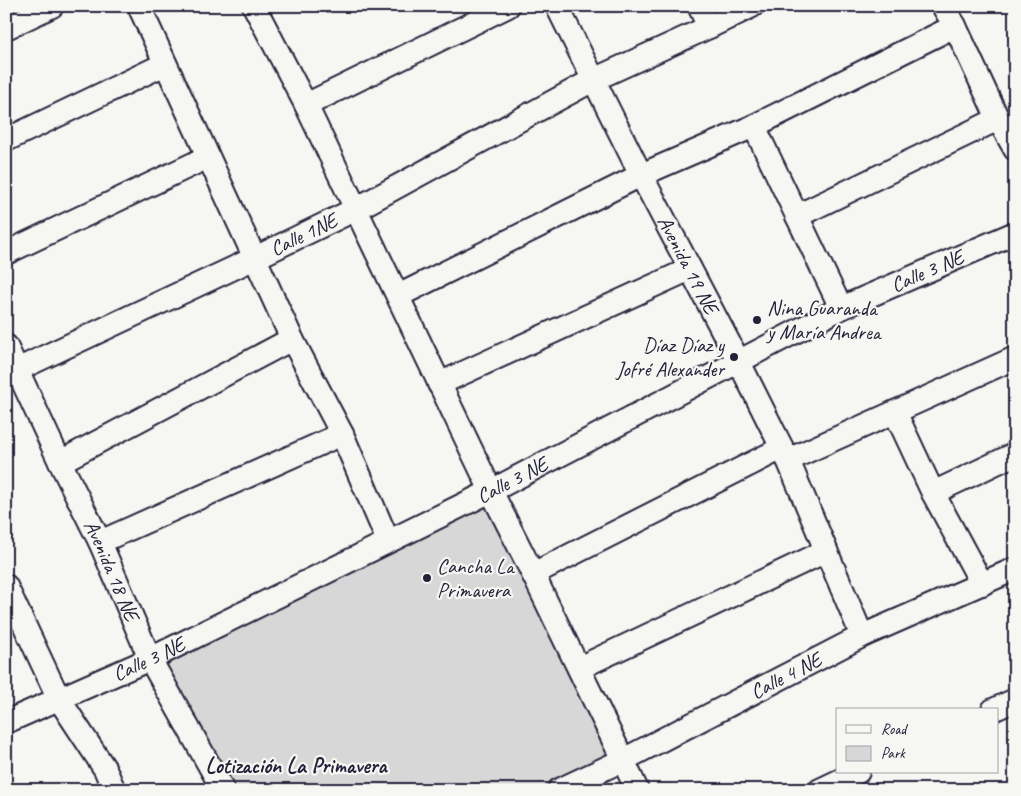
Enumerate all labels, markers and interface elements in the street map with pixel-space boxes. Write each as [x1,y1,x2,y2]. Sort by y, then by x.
street label: Calle 1NE [266,206,344,262]
street label: Avenida 19 NE [652,211,726,321]
street label: Calle 3 NE [887,243,970,298]
place label: Nina Guaranda y María Andrea [765,295,883,345]
marker: Nina Guaranda y María Andrea [751,314,763,326]
place label: Díaz Díaz y Jofré Alexander [615,332,726,382]
marker: Díaz Díaz y Jofré Alexander [728,351,740,363]
street label: Calle 3 NE [472,449,554,509]
street label: Avenida 18 NE [78,516,146,627]
place label: Cancha La Primavera [437,553,516,603]
marker: Cancha La Primavera [421,572,433,584]
street label: Calle 3 NE [109,630,192,687]
street label: Calle 4 NE [746,645,828,705]
legend [836,708,998,774]
text: Road [881,720,908,739]
text: Park [881,744,906,763]
district label: Lotización La Primavera [206,752,388,780]

